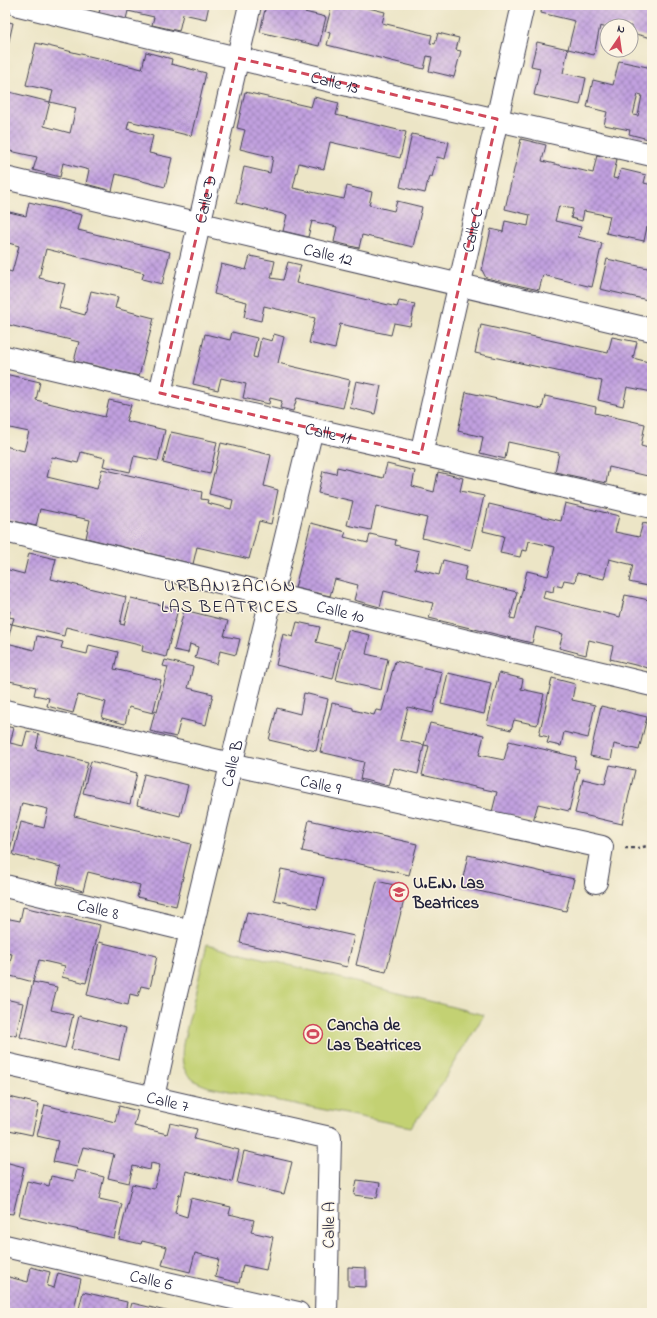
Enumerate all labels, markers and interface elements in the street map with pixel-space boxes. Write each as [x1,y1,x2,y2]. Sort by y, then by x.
north arrow [599,18,639,58]
text: N [616,21,626,38]
street label: Calle 13 [308,65,361,101]
street label: Calle D [189,173,224,226]
street label: Calle C [456,205,491,255]
street label: Calle 12 [301,238,355,273]
street label: Calle 11 [302,417,354,452]
district label: URBANIZACIÓN LAS BEATRICES [161,574,299,621]
street label: Calle 10 [314,595,367,630]
street label: Calle B [215,737,251,790]
street label: Calle 9 [297,769,343,802]
place label: U.E.N. Las Beatrices [412,871,485,916]
school or university icon: U.E.N. Las Beatrices [388,881,410,903]
street label: Calle 8 [74,893,122,927]
place label: Cancha de Las Beatrices [327,1013,422,1058]
sports icon: Cancha de Las Beatrices [302,1023,324,1045]
street label: Calle 7 [144,1086,191,1120]
street label: Calle A [317,1202,342,1249]
street label: Calle 6 [127,1264,175,1298]

